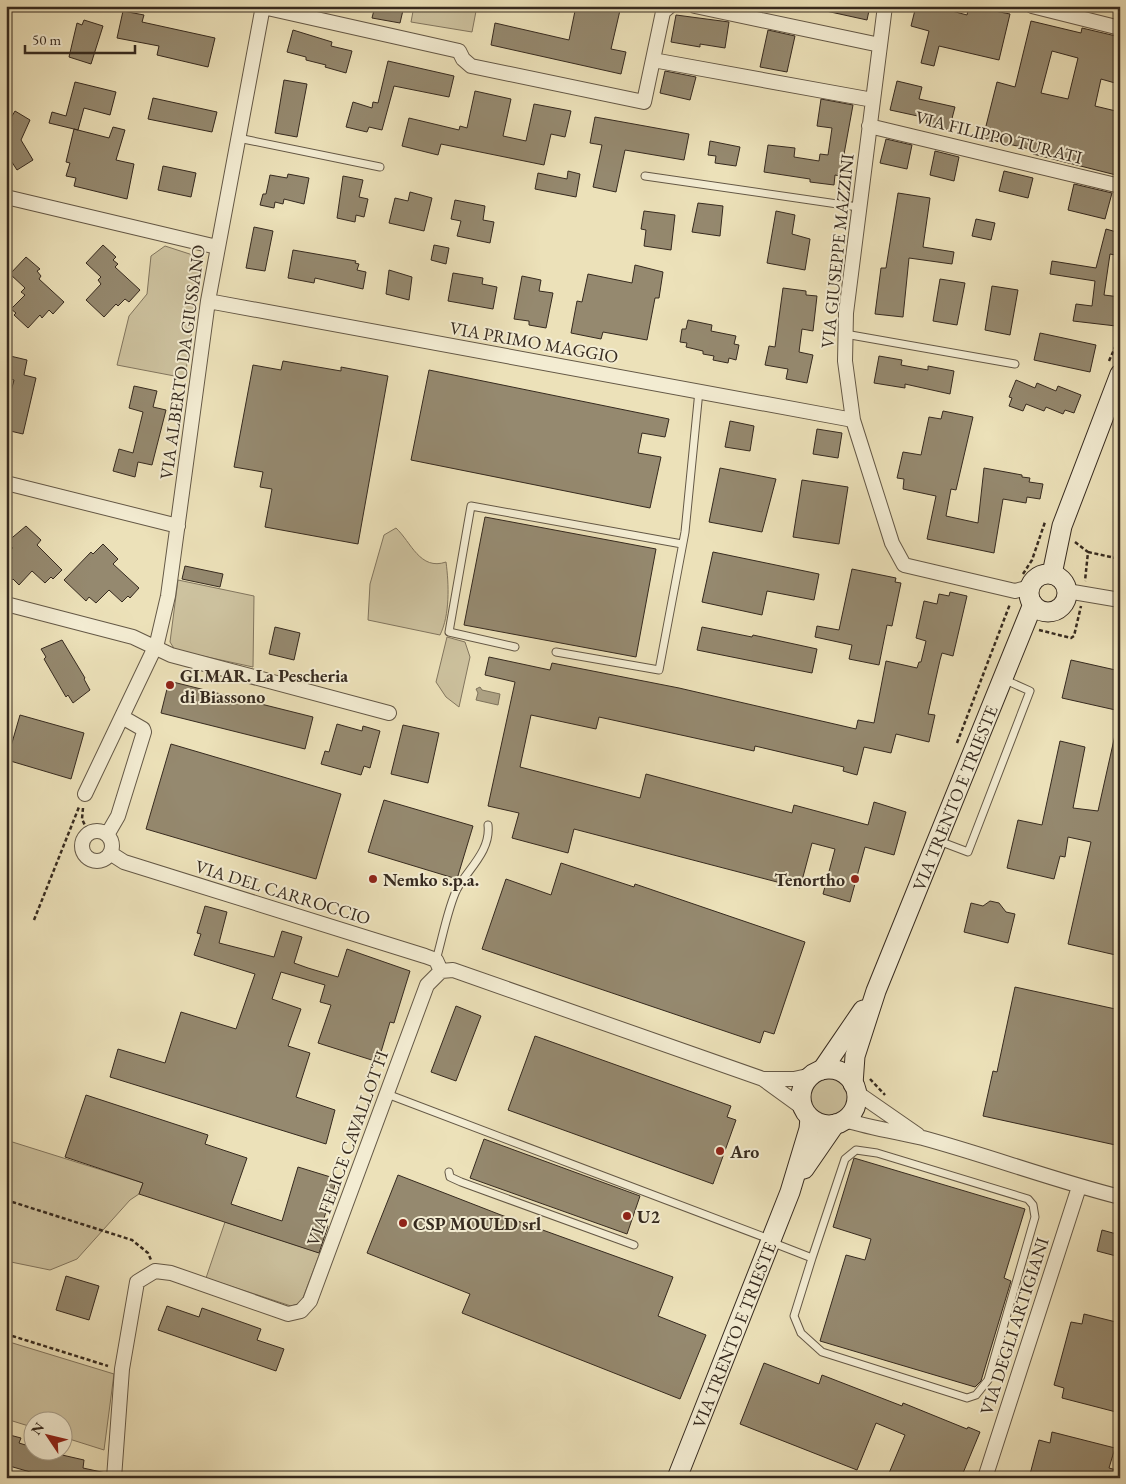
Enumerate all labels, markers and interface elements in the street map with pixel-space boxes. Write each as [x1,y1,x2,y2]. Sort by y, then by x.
scale bar [25,22,135,54]
text: 50 m [32,30,61,49]
street label: VIA FILIPPO TURATI [913,105,1085,169]
street label: VIA GIUSEPPE MAZZINI [815,152,859,350]
street label: VIA ALBERTO DA GIUSSANO [154,243,210,481]
street label: VIA PRIMO MAGGIO [448,316,620,368]
place label: GI.MAR. La Pescheria di Biassono [180,664,348,708]
marker: GI.MAR. La Pescheria di Biassono [164,679,176,691]
street label: VIA TRENTO E TRIESTE [907,702,1002,894]
street label: VIA DEL CARROCCIO [193,854,373,930]
place label: Nemko s.p.a. [383,868,479,891]
place label: Tenortho [774,868,845,891]
marker: Nemko s.p.a. [367,873,379,885]
marker: Tenortho [849,873,861,885]
street label: VIA FELICE CAVALLOTTI [301,1047,393,1249]
place label: Aro [729,1140,759,1163]
marker: Aro [714,1145,726,1157]
place label: U2 [637,1205,660,1228]
marker: U2 [621,1210,633,1222]
place label: CSP MOULD srl [413,1212,541,1235]
marker: CSP MOULD srl [397,1217,409,1229]
street label: VIA DEGLI ARTIGIANI [974,1234,1054,1418]
street label: VIA TRENTO E TRIESTE [686,1238,781,1431]
north arrow [22,1412,72,1462]
text: N [27,1418,48,1438]

